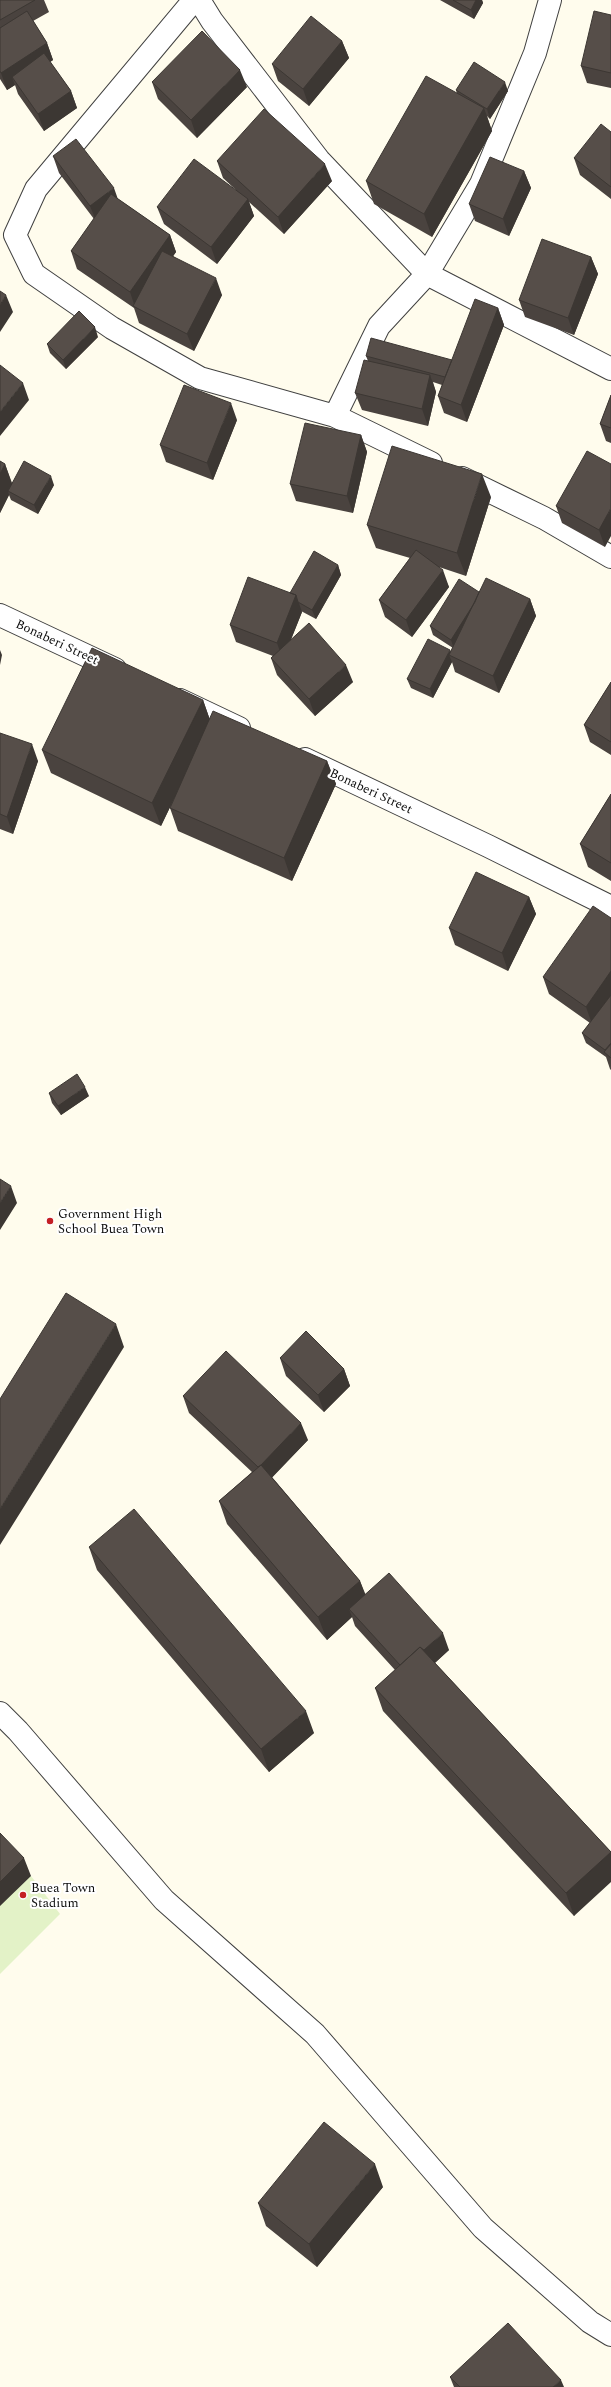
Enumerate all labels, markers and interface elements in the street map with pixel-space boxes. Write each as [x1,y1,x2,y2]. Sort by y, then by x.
street label: Bonaberi Street [12,614,102,670]
street label: Bonaberi Street [326,763,416,819]
place label: Government High School Buea Town [58,1204,165,1239]
marker: Government High School Buea Town [45,1216,55,1226]
place label: Buea Town Stadium [31,1878,96,1913]
marker: Buea Town Stadium [18,1890,28,1900]

